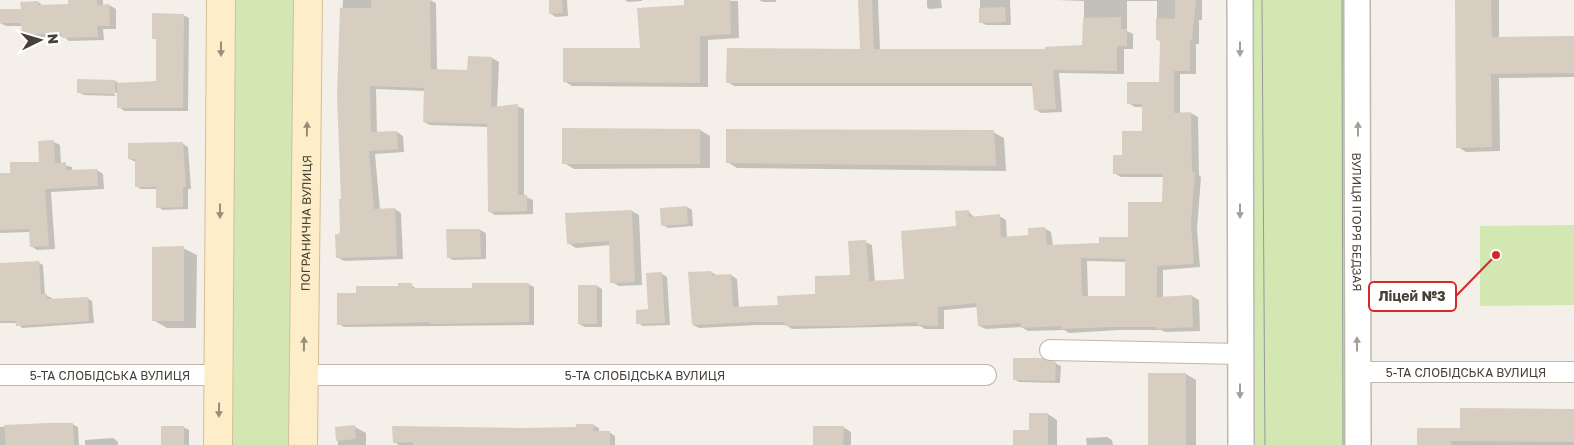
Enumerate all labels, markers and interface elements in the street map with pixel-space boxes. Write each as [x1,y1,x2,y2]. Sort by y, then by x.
north arrow [15,15,65,65]
text: N [45,33,62,45]
one-way arrow [217,41,225,57]
one-way arrow [1236,41,1244,57]
one-way arrow [303,121,311,137]
one-way arrow [1354,121,1362,137]
street label: ВУЛИЦЯ ІГОРЯ БЕДЗАЯ [1350,152,1365,292]
street label: ПОГРАНИЧНА ВУЛИЦЯ [297,155,314,291]
one-way arrow [216,203,224,219]
one-way arrow [1236,203,1244,219]
callout: Ліцей №3 [1369,282,1456,311]
text: Ліцей №3 [1378,287,1446,304]
one-way arrow [300,336,308,352]
one-way arrow [1353,336,1361,352]
street label: 5-ТА СЛОБІДСЬКА ВУЛИЦЯ [1386,365,1546,380]
street label: 5-ТА СЛОБІДСЬКА ВУЛИЦЯ [30,368,190,383]
street label: 5-ТА СЛОБІДСЬКА ВУЛИЦЯ [565,368,725,383]
one-way arrow [1236,383,1244,399]
one-way arrow [215,402,223,418]

